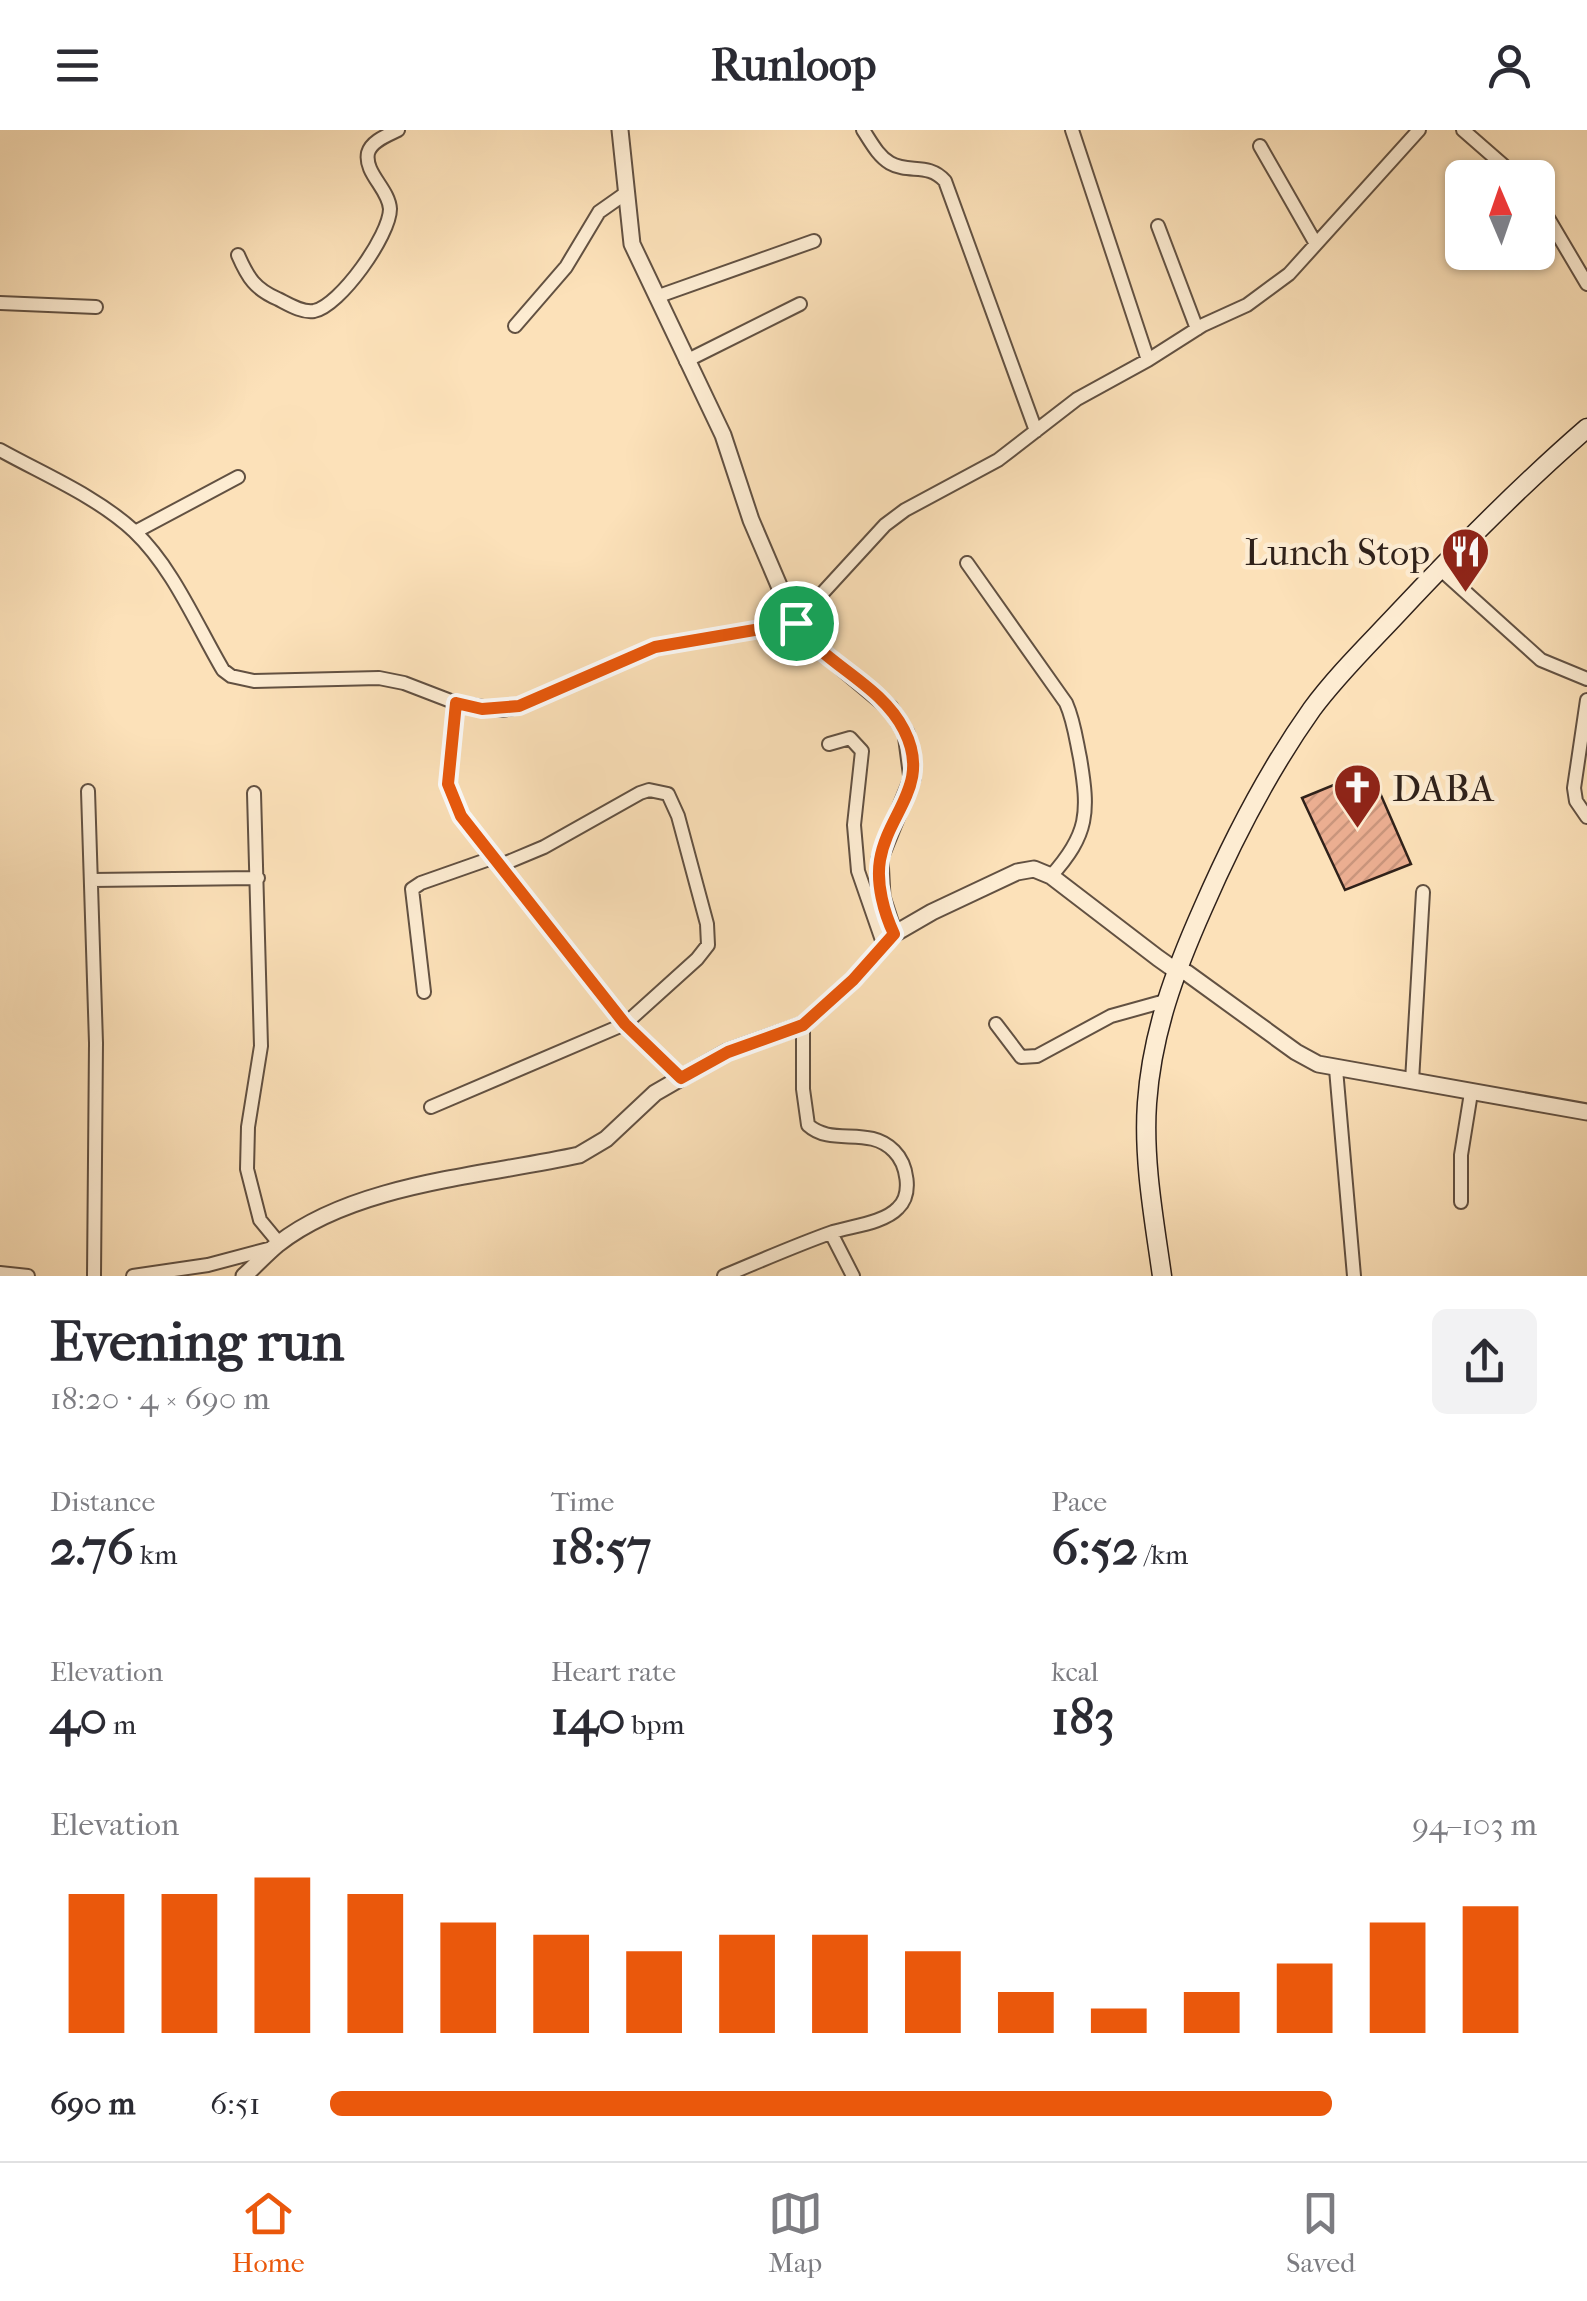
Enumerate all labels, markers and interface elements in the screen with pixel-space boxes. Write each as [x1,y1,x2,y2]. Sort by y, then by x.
icon: menu [50,38,105,93]
icon: person [1482,38,1537,93]
text: Runloop [711,39,876,92]
north arrow [1445,160,1555,270]
map controls [1445,160,1555,270]
restaurant icon: Lunch Stop [1439,526,1491,594]
place label: Lunch Stop [1245,530,1430,575]
pin [754,581,839,666]
icon: arrive [769,596,824,651]
church icon: DABA [1331,762,1383,830]
place label: DABA [1392,766,1494,811]
button: share [1432,1309,1537,1414]
text: Evening run [50,1310,344,1374]
text: 18:20 · 4 × 690 m [50,1380,270,1417]
text: Distance [50,1485,155,1518]
text: Time [551,1485,614,1518]
text: Pace [1051,1485,1107,1518]
text: 2.76 [50,1518,134,1577]
text: 18:57 [551,1518,651,1577]
text: 6:52 [1051,1518,1138,1577]
text: km [134,1538,177,1571]
text: /km [1138,1538,1188,1571]
text: Elevation [50,1655,163,1688]
text: Heart rate [551,1655,676,1688]
text: kcal [1051,1655,1098,1688]
text: 40 [50,1688,107,1747]
text: 140 [551,1688,626,1747]
text: 183 [1051,1688,1115,1747]
text: m [107,1708,136,1741]
text: bpm [626,1708,685,1741]
text: Elevation [50,1806,179,1843]
text: 94–103 m [1412,1806,1537,1843]
text: 690 m [50,2085,135,2122]
text: 6:51 [210,2085,260,2122]
tab: Home [232,2186,304,2279]
tab: Map [768,2186,823,2279]
tab: Saved [1286,2186,1355,2279]

